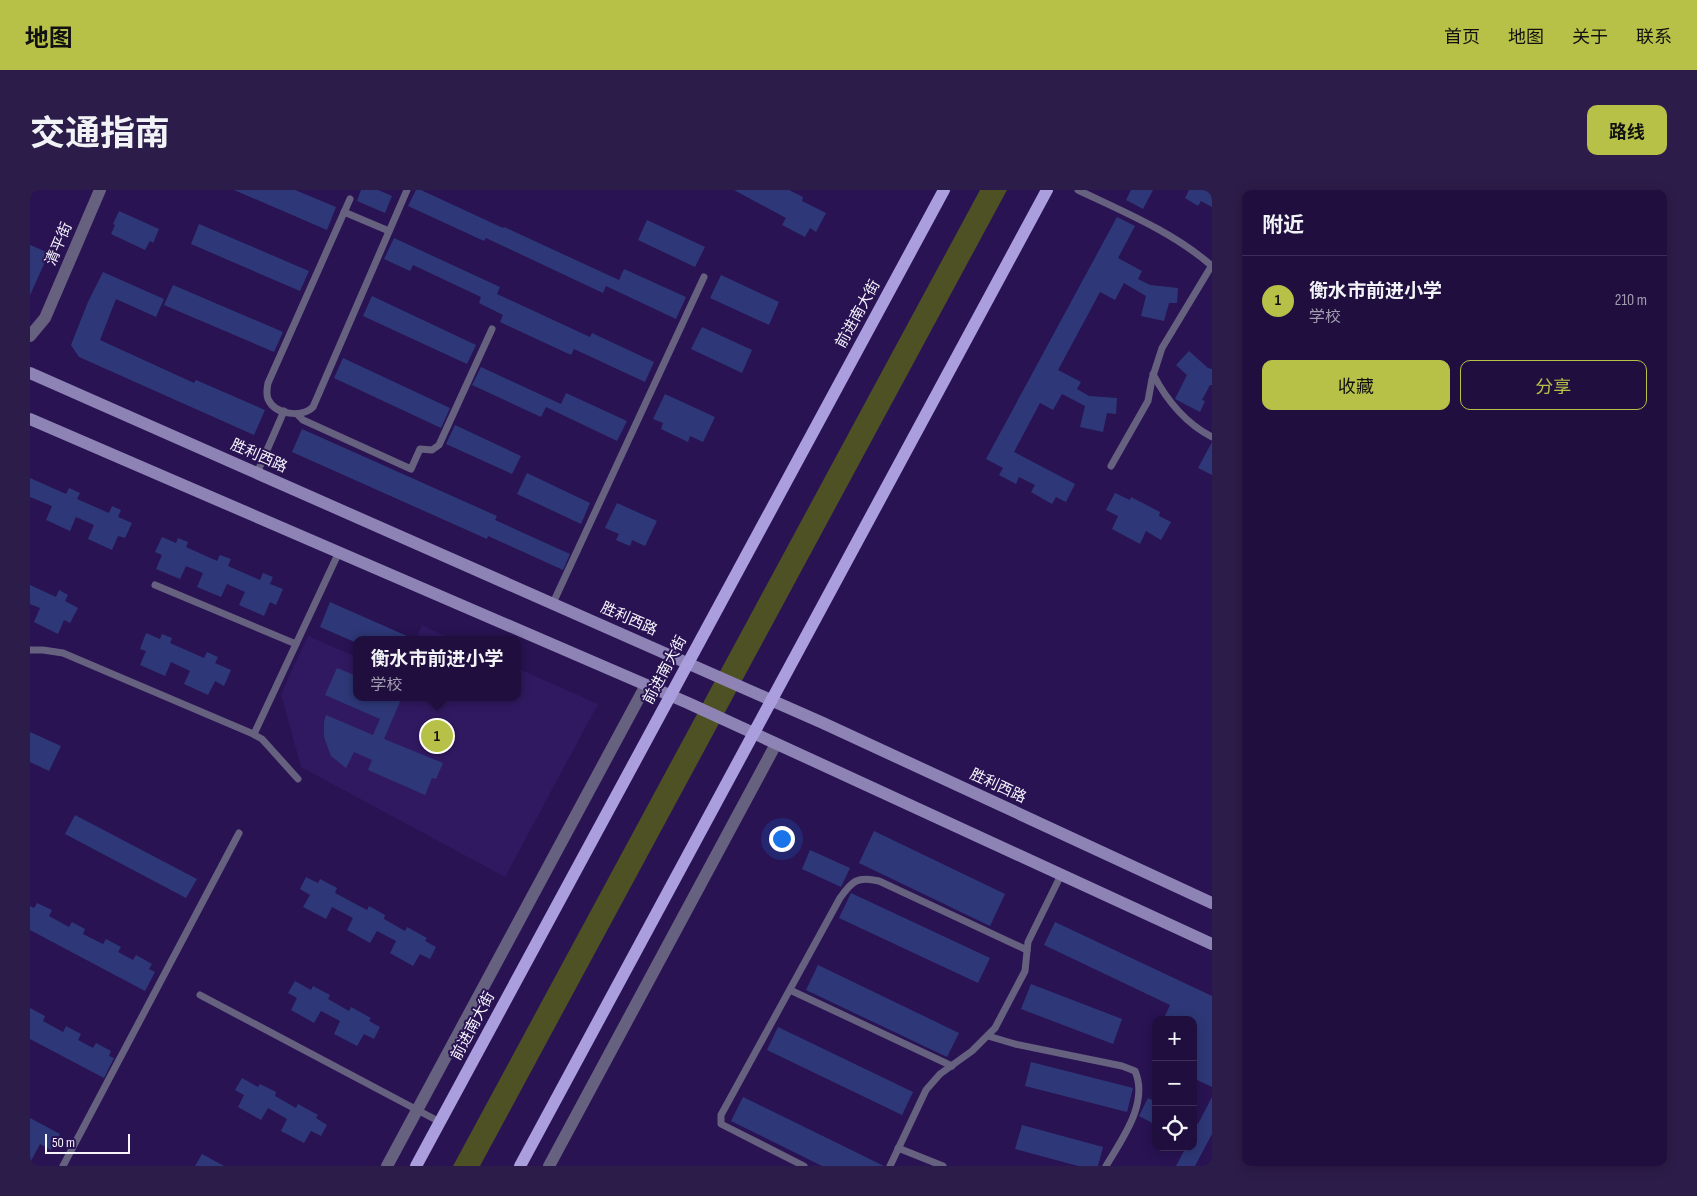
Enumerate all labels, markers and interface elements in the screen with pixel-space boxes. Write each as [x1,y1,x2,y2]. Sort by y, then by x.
text: 地图 [25,24,73,53]
text: 首页 [1444,27,1480,48]
text: 地图 [1508,27,1544,48]
text: 关于 [1572,27,1608,48]
text: 联系 [1636,27,1672,48]
button: 路线 [1587,105,1667,155]
text: 交通指南 [30,113,170,156]
text: 附近 [1262,213,1304,238]
street label: 清平街 [41,220,77,268]
street label: 前进南大街 [832,277,884,351]
text: 衡水市前进小学 [1309,280,1442,303]
text: 1 [1275,291,1281,310]
text: 210 m [1615,291,1647,310]
text: 学校 [1309,308,1341,327]
button: 收藏 [1262,360,1450,410]
button: 分享 [1460,360,1647,410]
street label: 胜利西路 [228,435,290,477]
street label: 胜利西路 [598,598,660,640]
street label: 前进南大街 [639,632,691,708]
popup [353,636,521,701]
text: 衡水市前进小学 [370,648,504,671]
text: 学校 [370,676,403,695]
pin: 1 [421,717,453,755]
street label: 胜利西路 [967,765,1029,807]
your location [769,826,795,852]
street label: 前进南大街 [447,988,499,1064]
map controls [1152,1016,1197,1151]
button: + [1152,1016,1197,1061]
button: − [1152,1061,1197,1106]
button: locate [1152,1106,1197,1151]
scale bar [45,1131,130,1154]
text: 50 m [52,1134,75,1151]

